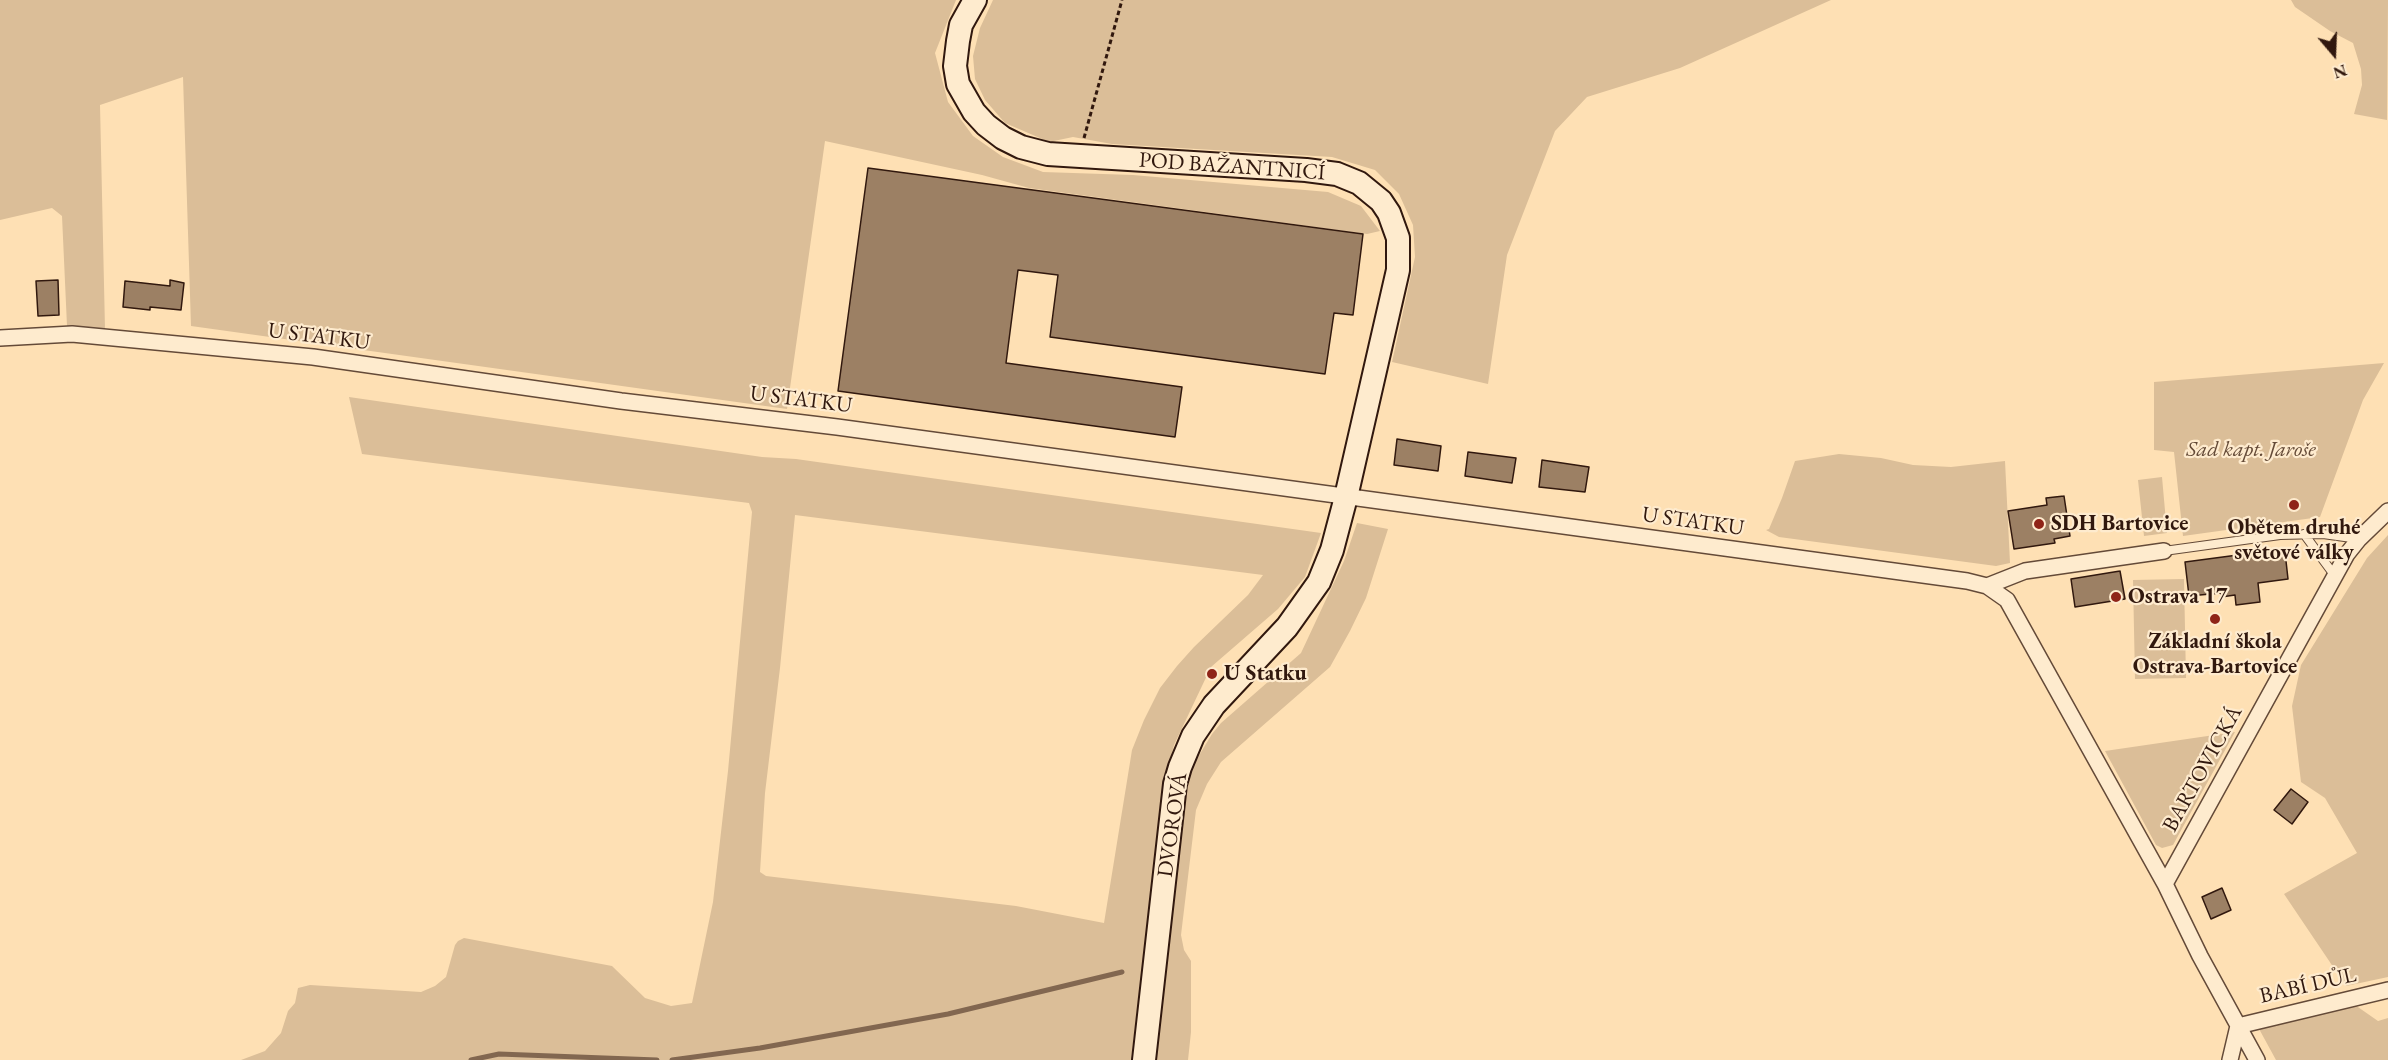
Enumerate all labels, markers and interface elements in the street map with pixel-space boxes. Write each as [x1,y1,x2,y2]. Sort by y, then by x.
north arrow [2304,24,2364,84]
text: N [2330,59,2350,84]
street label: POD BAŽANTNICÍ [1138,147,1326,187]
street label: U STATKU [266,318,372,356]
street label: U STATKU [748,381,854,419]
park label: Sad kapt. Jaroše [2186,437,2316,463]
marker: Obětem druhé světové války [2287,498,2301,512]
street label: U STATKU [1640,502,1746,542]
place label: SDH Bartovice [2051,511,2188,537]
place label: Obětem druhé světové války [2227,515,2361,566]
marker: SDH Bartovice [2032,517,2046,531]
place label: Ostrava 17 [2128,584,2227,610]
marker: Ostrava 17 [2109,590,2123,604]
marker: Základní škola Ostrava-Bartovice [2208,612,2222,626]
place label: Základní škola Ostrava-Bartovice [2133,629,2297,680]
place label: U Statku [1224,661,1307,687]
marker: U Statku [1205,667,1219,681]
street label: BARTOVICKÁ [2158,701,2248,837]
street label: DVOROVÁ [1153,771,1193,879]
street label: BABÍ DŮL [2257,962,2359,1010]

